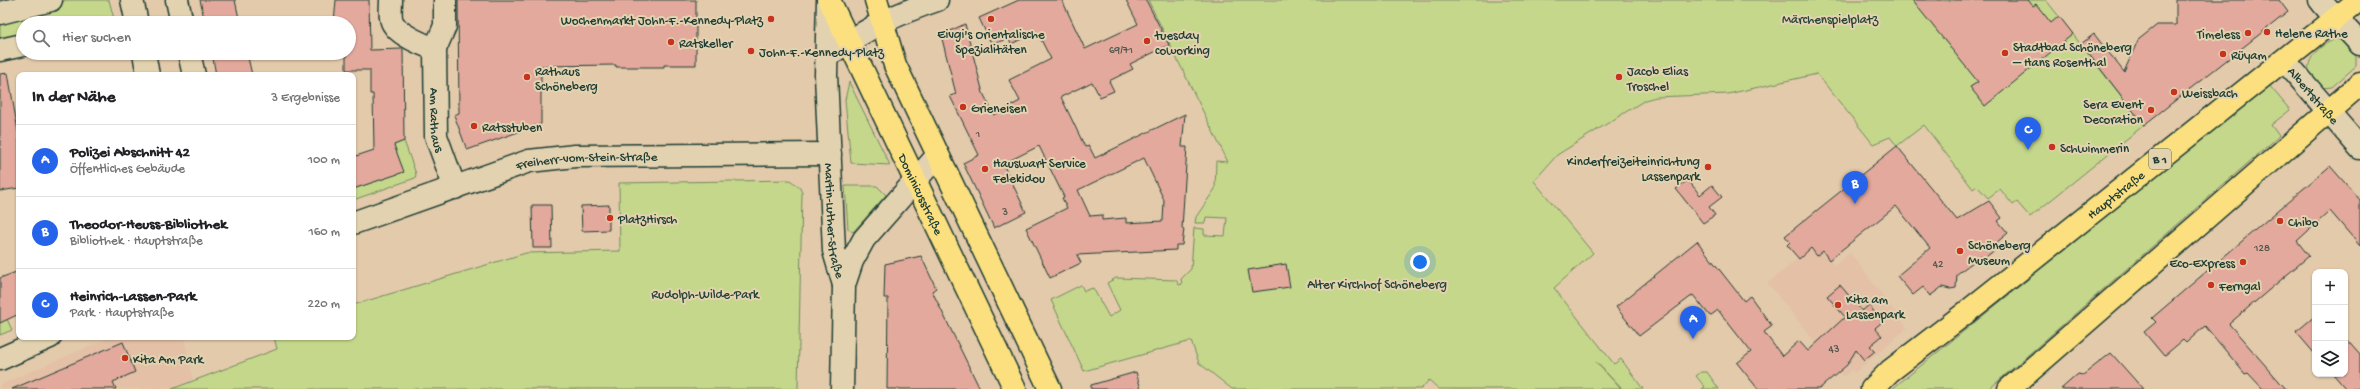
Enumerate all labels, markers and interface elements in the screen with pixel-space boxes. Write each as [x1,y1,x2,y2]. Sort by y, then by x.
park label: Märchenspielplatz [1782,13,1879,28]
place label: Wochenmarkt John-F.-Kennedy-Platz [561,14,764,29]
marker: Wochenmarkt John-F.-Kennedy-Platz [766,14,776,24]
marker: Eivgi's Orientalische Spezialitäten [986,14,996,24]
search box [16,16,356,60]
icon: search [30,27,52,49]
marker: Helene Rathe [2262,27,2272,37]
place label: Helene Rathe [2275,27,2348,42]
place label: Eivgi's Orientalische Spezialitäten [937,28,1045,58]
place label: Timeless [2196,28,2241,43]
marker: Timeless [2243,28,2253,38]
text: Hier suchen [62,29,131,47]
place label: tuesday coworking [1154,29,1210,59]
marker: tuesday coworking [1142,36,1152,46]
marker: Ratskeller [666,37,676,47]
place label: Ratskeller [679,37,734,52]
place label: Stadtbad Schöneberg – Hans Rosenthal [2012,41,2132,71]
house number: 69/71 [1109,45,1133,57]
marker: John-F.-Kennedy-Platz [746,46,756,56]
place label: John-F.-Kennedy-Platz [759,46,885,61]
marker: Stadtbad Schöneberg – Hans Rosenthal [2000,48,2010,58]
marker: Rüyam [2218,49,2228,59]
place label: Rüyam [2231,49,2267,64]
place label: Rathaus Schöneberg [535,65,598,95]
place label: Jacob Elias Troschel [1626,65,1689,95]
street label: Albertstraße [2283,65,2341,128]
marker: Rathaus Schöneberg [522,72,532,82]
marker: Jacob Elias Troschel [1614,72,1624,82]
marker: Weissbach [2169,87,2179,97]
place label: Weissbach [2182,87,2238,102]
text: In der Nähe [32,88,115,108]
street label: Am Rathaus [425,88,447,156]
text: 3 Ergebnisse [271,91,340,106]
place label: Sera Event Decoration [2083,98,2145,128]
marker: Grieneisen [958,102,968,112]
place label: Grieneisen [971,102,1028,117]
marker: Sera Event Decoration [2146,105,2156,115]
pin: C [2015,117,2041,150]
marker: Ratsstuben [469,121,479,131]
place label: Ratsstuben [482,121,543,136]
house number: 1 [975,129,980,141]
marker: Schwimmerin [2047,142,2057,152]
place label: Schwimmerin [2060,142,2130,157]
text: Polizei Abschnitt 42 [70,144,190,162]
road number: B 1 [2149,149,2171,169]
street label: Freiherr-vom-Stein-Straße [513,150,658,175]
street label: Dominicusstraße [893,151,945,238]
text: A [41,153,49,168]
text: 100 m [308,153,340,168]
place label: Kinderfreizeiteinrichtung Lassenpark [1567,155,1701,185]
place label: Hauswart Service Felekidou [992,157,1086,187]
text: Öffentliches Gebäude [70,162,185,177]
marker: Kinderfreizeiteinrichtung Lassenpark [1703,162,1713,172]
street label: Martin-Luther-Straße [820,163,847,281]
marker: Hauswart Service Felekidou [980,164,990,174]
street label: Hauptstraße [2085,168,2149,223]
pin: B [1842,171,1868,204]
house number: 3 [1001,207,1008,219]
marker: PlatzHirsch [605,213,615,223]
place label: PlatzHirsch [617,213,677,228]
text: Theodor-Heuss-Bibliothek [70,216,227,234]
marker: Chibo [2275,216,2285,226]
place label: Chibo [2288,216,2319,231]
text: B [42,225,48,240]
text: 160 m [308,225,340,240]
text: Bibliothek · Hauptstraße [70,234,203,249]
place label: Schöneberg Museum [1968,239,2031,269]
house number: 128 [2253,243,2270,255]
marker: Schöneberg Museum [1955,246,1965,256]
your location [1410,252,1430,272]
place label: Eco-Express [2169,257,2236,272]
marker: Eco-Express [2238,257,2248,267]
house number: 42 [1933,259,1944,271]
map controls [2312,269,2348,377]
button: + [2312,269,2348,305]
park label: Alter Kirchhof Schöneberg [1307,278,1447,293]
marker: Ferngal [2206,280,2216,290]
place label: Ferngal [2218,280,2261,295]
text: Heinrich-Lassen-Park [70,288,196,306]
park label: Rudolph-Wilde-Park [651,288,760,303]
place label: Kita am Lassenpark [1846,293,1906,323]
text: C [41,297,49,312]
text: 220 m [308,297,340,312]
marker: Kita am Lassenpark [1833,300,1843,310]
button: − [2312,305,2348,341]
text: Park · Hauptstraße [70,306,174,321]
pin: A [1680,306,1706,339]
button: layers [2312,341,2348,377]
house number: 43 [1829,344,1840,356]
marker: Kita Am Park [120,353,130,363]
place label: Kita Am Park [133,353,205,368]

